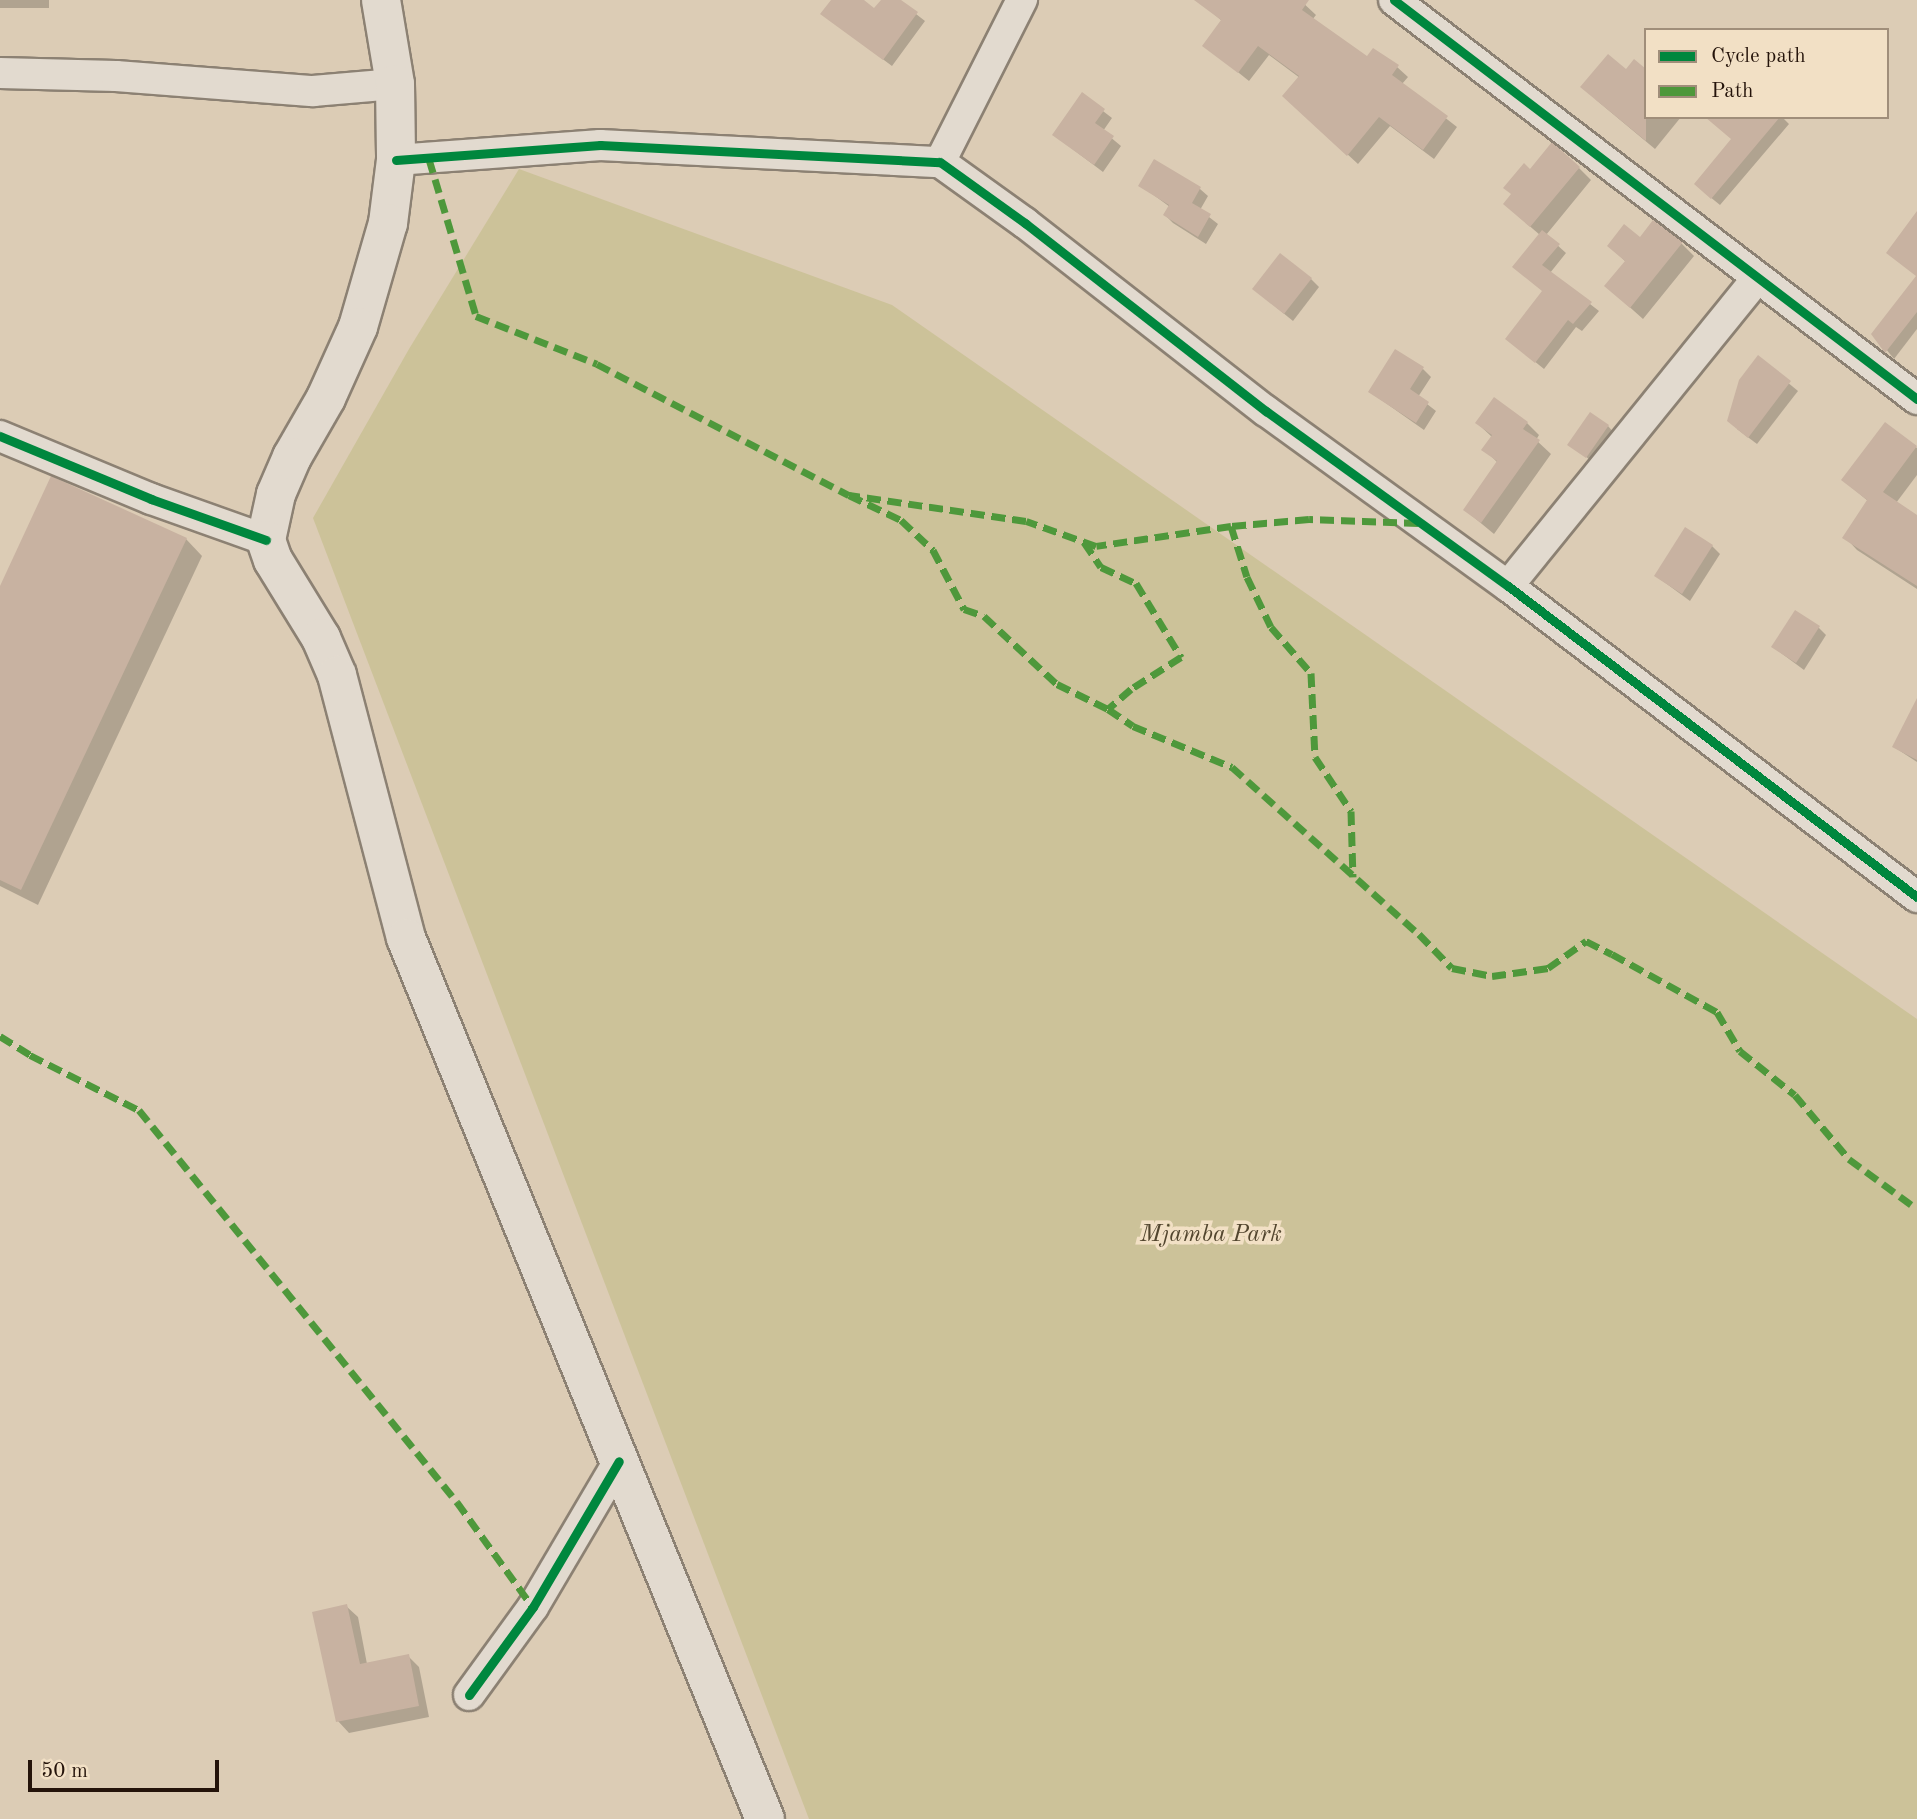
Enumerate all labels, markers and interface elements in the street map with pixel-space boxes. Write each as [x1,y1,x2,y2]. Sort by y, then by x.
legend [1644,28,1889,119]
text: Cycle path [1711,46,1806,67]
text: Path [1711,81,1754,102]
park label: Mjamba Park [1140,1222,1282,1250]
scale bar [32,1745,222,1789]
text: 50 m [41,1761,88,1782]

